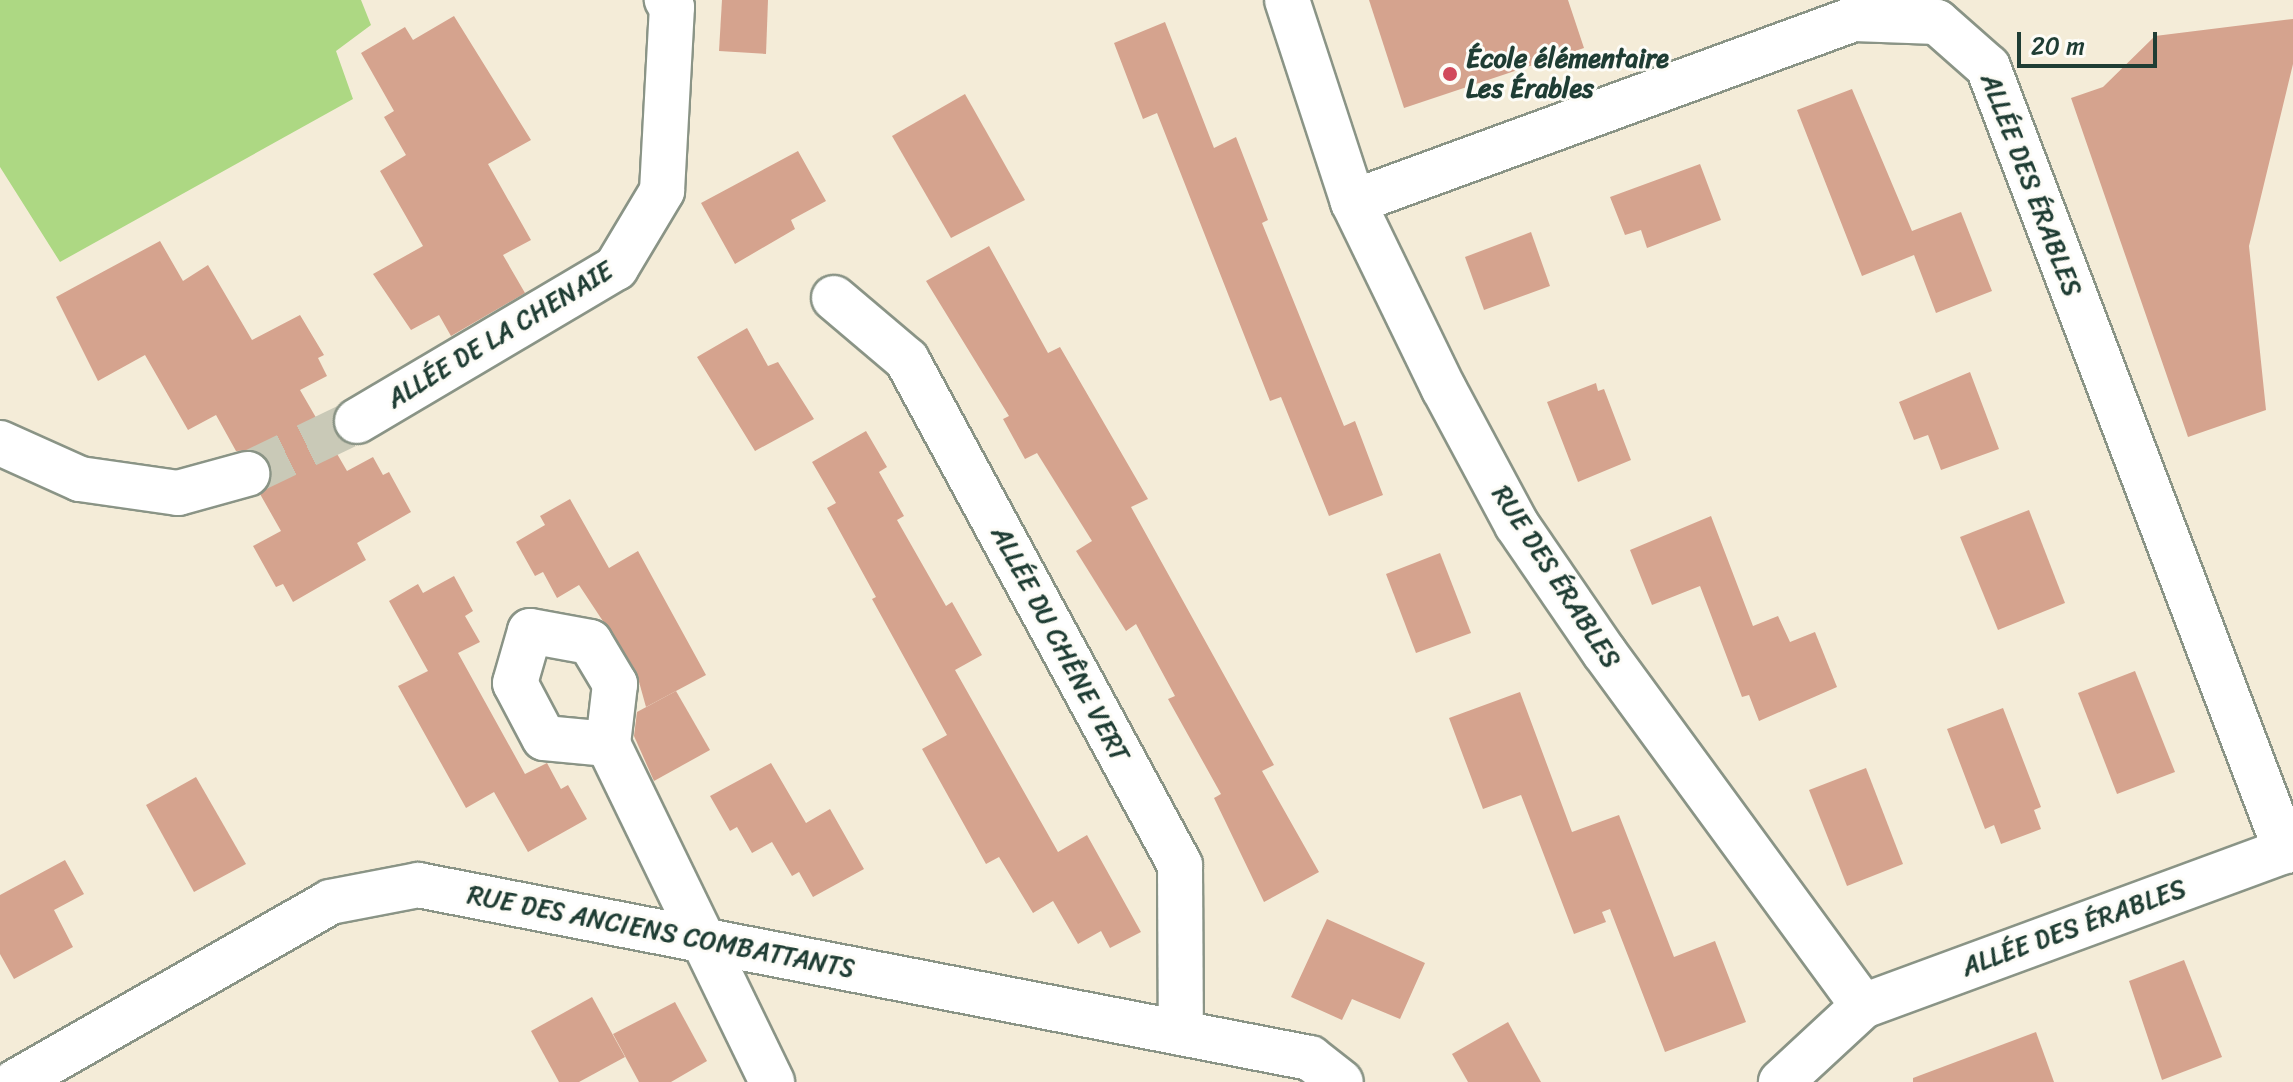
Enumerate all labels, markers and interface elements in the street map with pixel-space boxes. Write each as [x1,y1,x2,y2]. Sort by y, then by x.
scale bar [2021,16,2161,66]
text: 20 m [2031,25,2085,67]
place label: École élémentaire Les Érables [1466,43,1671,104]
marker: École élémentaire Les Érables [1441,65,1459,83]
street label: ALLÉE DES ÉRABLES [1974,69,2088,301]
street label: ALLÉE DE LA CHENAIE [382,256,618,414]
street label: RUE DES ÉRABLES [1485,479,1627,675]
street label: ALLÉE DU CHÊNE VERT [985,521,1135,767]
street label: ALLÉE DES ÉRABLES [1958,873,2190,983]
street label: RUE DES ANCIENS COMBATTANTS [461,878,861,986]

